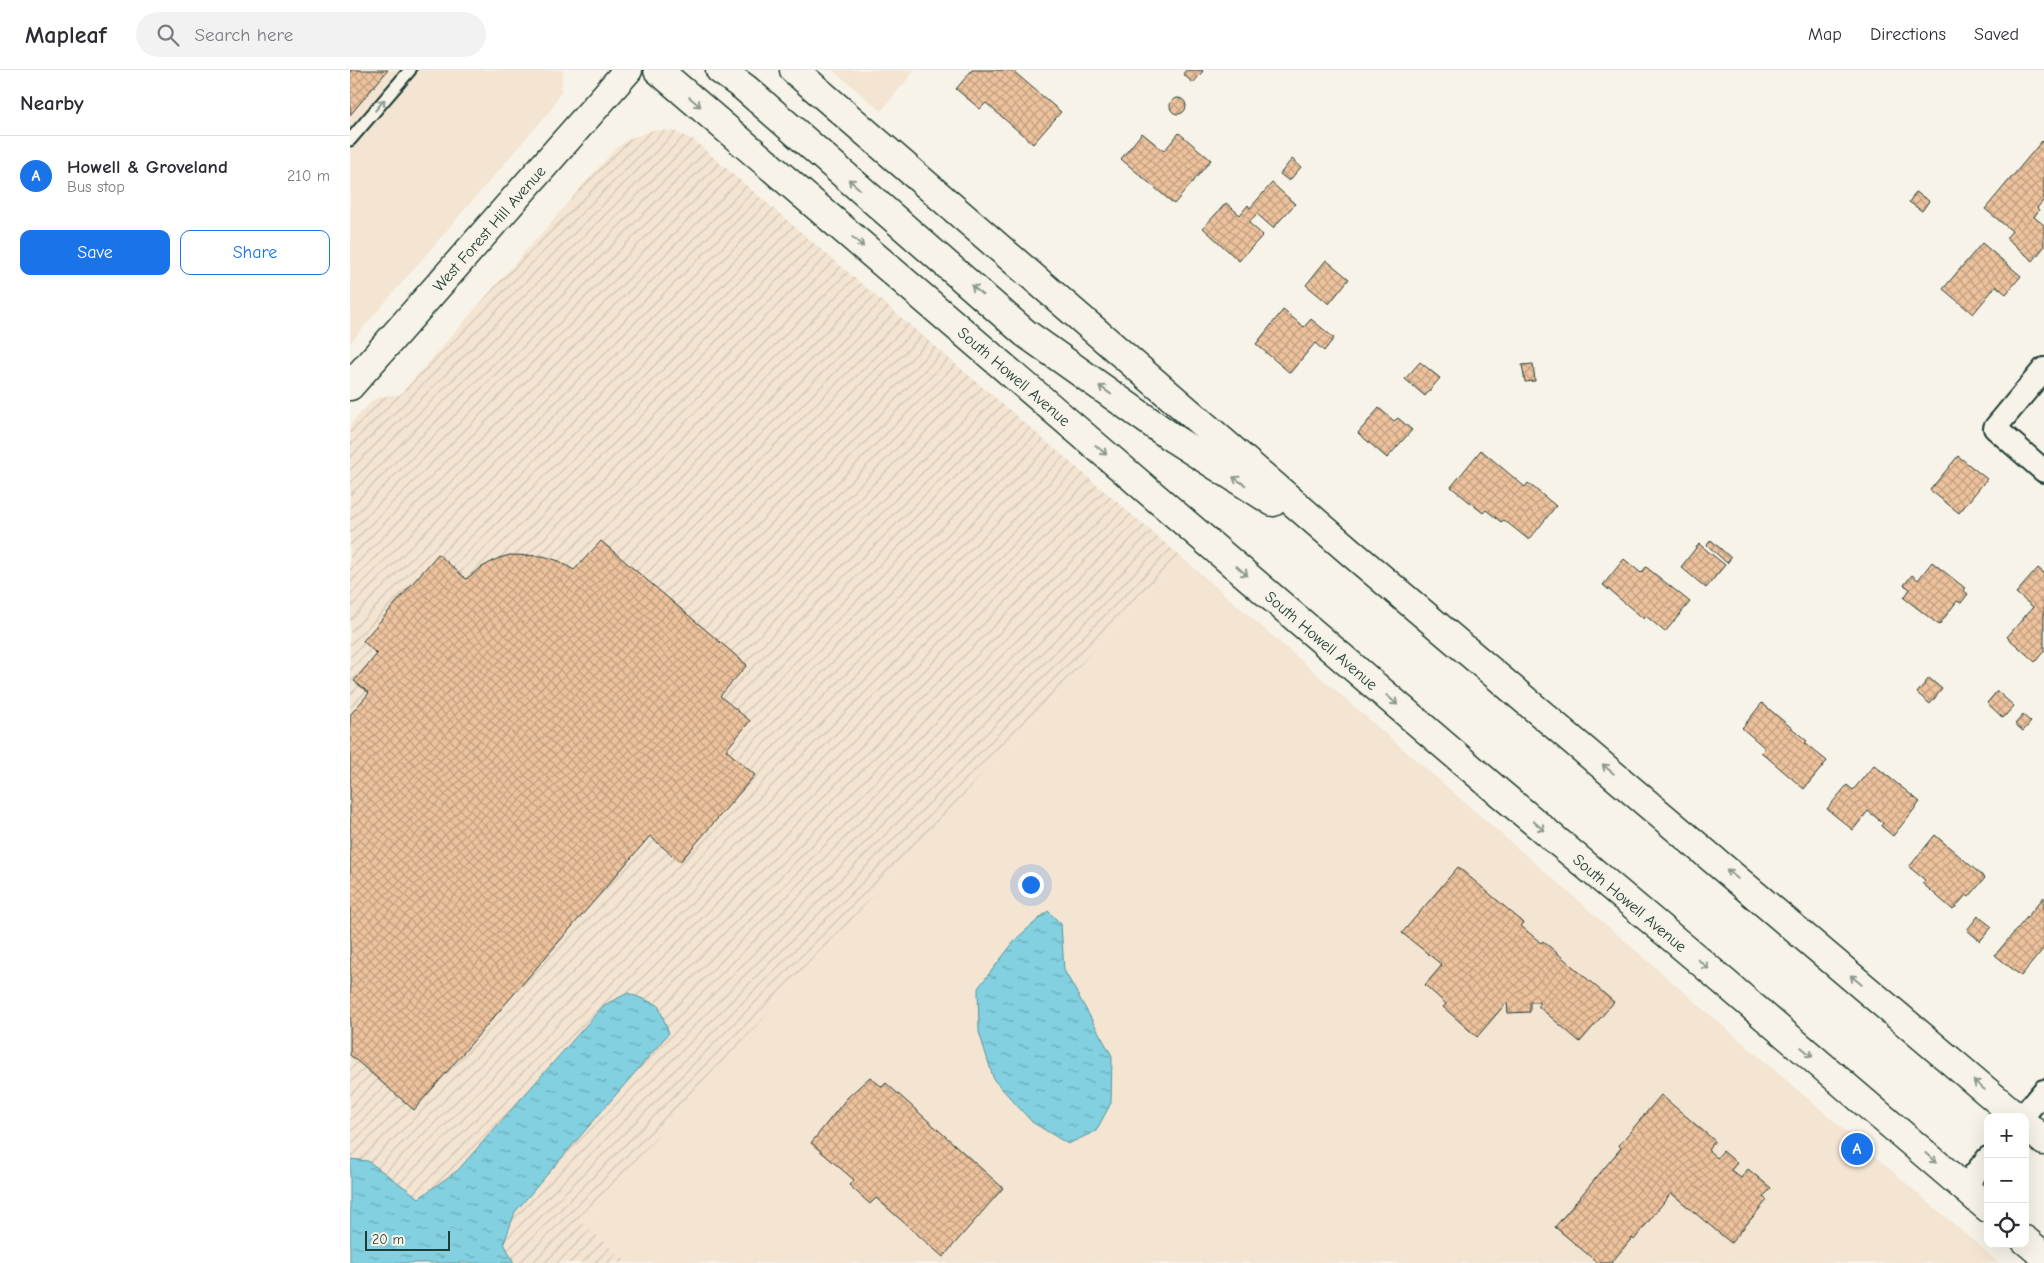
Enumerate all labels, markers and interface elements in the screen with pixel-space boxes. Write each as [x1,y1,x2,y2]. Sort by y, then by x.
search box [136,12,486,57]
text: Mapleaf [25,21,106,49]
icon: search [154,21,182,49]
text: Search here [194,24,293,46]
text: Map [1808,24,1842,45]
text: Directions [1870,24,1946,45]
text: Saved [1974,24,2019,45]
text: Nearby [20,91,84,115]
one-way arrow [688,96,701,107]
one-way arrow [374,99,385,112]
text: Howell & Groveland [67,156,228,178]
street label: West Forest Hill Avenue [429,162,549,295]
text: A [32,167,40,185]
text: 210 m [287,167,330,185]
text: Bus stop [67,178,125,196]
one-way arrow [848,178,861,189]
button: Save [20,230,170,275]
button: Share [180,230,330,275]
one-way arrow [851,236,864,247]
one-way arrow [970,285,983,296]
street label: South Howell Avenue [954,324,1074,430]
one-way arrow [1098,385,1112,395]
one-way arrow [1094,444,1107,456]
one-way arrow [1233,476,1247,486]
one-way arrow [1235,565,1248,576]
street label: South Howell Avenue [1261,588,1381,694]
one-way arrow [1385,694,1398,706]
one-way arrow [1602,763,1615,775]
one-way arrow [1532,820,1545,831]
street label: South Howell Avenue [1569,851,1690,956]
one-way arrow [1726,869,1739,880]
your location [1018,872,1044,898]
one-way arrow [1697,958,1710,970]
one-way arrow [1849,974,1862,985]
one-way arrow [1800,1047,1813,1058]
one-way arrow [1973,1079,1986,1091]
map controls [1984,1113,2029,1248]
button: + [1984,1113,2029,1158]
pin: A [1841,1130,1873,1168]
one-way arrow [1924,1152,1937,1163]
button: − [1984,1158,2029,1203]
button: locate [1984,1203,2029,1248]
scale bar [365,1228,450,1251]
text: 20 m [372,1231,404,1248]

